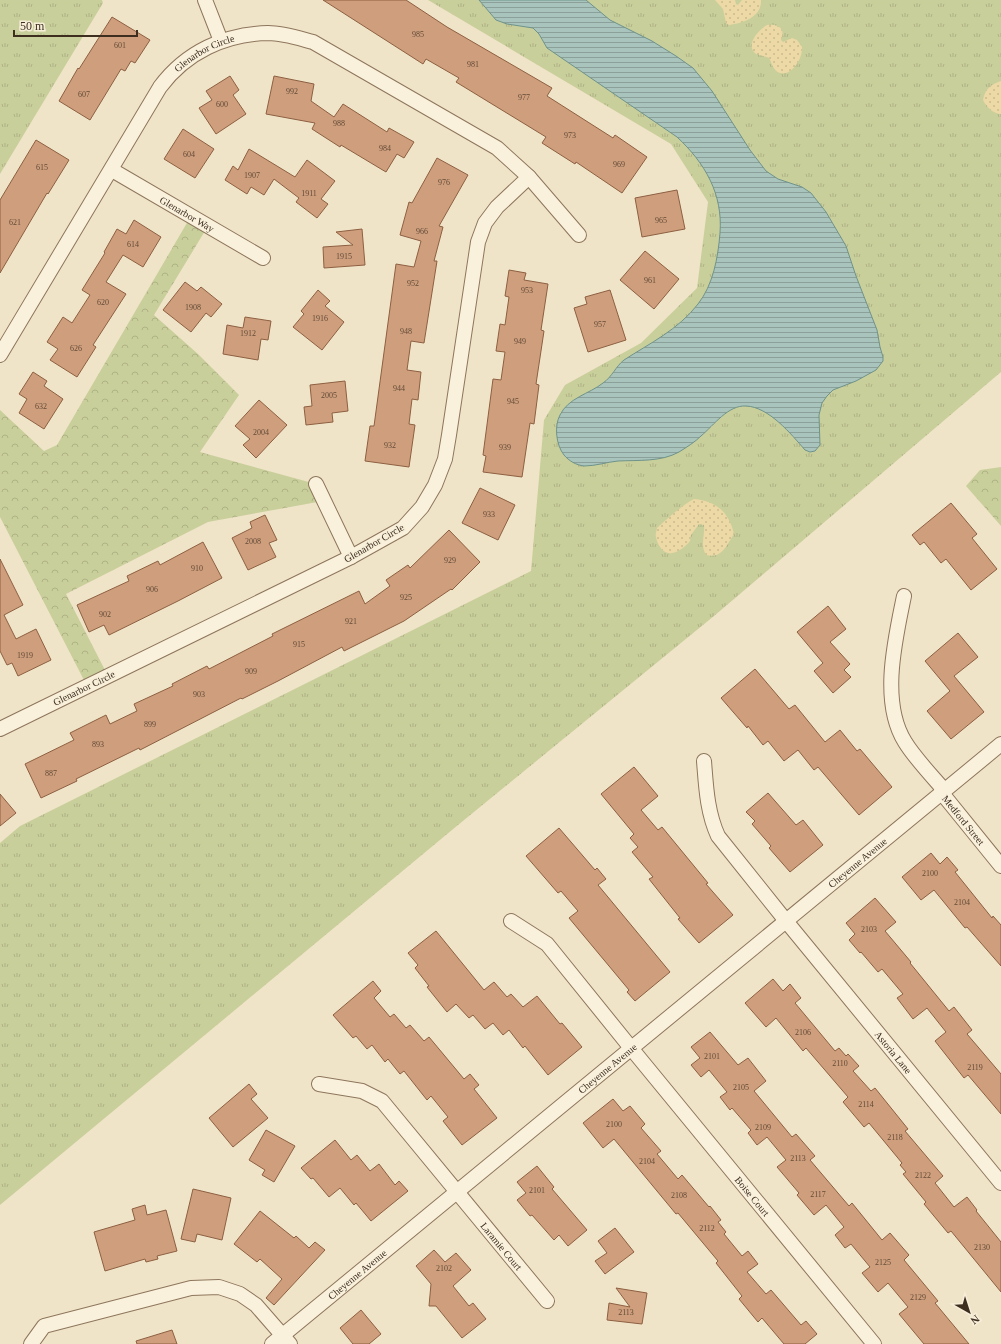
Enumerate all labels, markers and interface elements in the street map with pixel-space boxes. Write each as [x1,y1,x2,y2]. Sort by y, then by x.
scale bar [14,12,137,38]
text: 50 m [20,19,45,33]
house number: 985 [412,30,424,39]
street label: Glenarbor Circle [172,32,236,74]
house number: 601 [114,41,126,50]
house number: 981 [467,60,479,69]
house number: 992 [286,87,298,96]
house number: 607 [78,90,90,99]
house number: 977 [518,93,530,102]
house number: 600 [216,100,228,109]
house number: 988 [333,119,345,128]
house number: 973 [564,131,576,140]
house number: 984 [379,144,391,153]
house number: 604 [183,150,195,159]
house number: 969 [613,160,625,169]
house number: 615 [36,163,48,172]
house number: 1907 [244,171,260,180]
house number: 976 [438,178,450,187]
house number: 1911 [301,189,317,198]
street label: Glenarbor Way [158,194,216,234]
house number: 965 [655,216,667,225]
house number: 621 [9,218,21,227]
house number: 966 [416,227,428,236]
house number: 614 [127,240,139,249]
house number: 1915 [336,252,352,261]
house number: 961 [644,276,656,285]
house number: 952 [407,279,419,288]
house number: 953 [521,286,533,295]
house number: 620 [97,298,109,307]
house number: 1908 [185,303,201,312]
house number: 1916 [312,314,328,323]
house number: 957 [594,320,606,329]
house number: 948 [400,327,412,336]
house number: 1912 [240,329,256,338]
house number: 949 [514,337,526,346]
house number: 626 [70,344,82,353]
house number: 944 [393,384,405,393]
house number: 2005 [321,391,337,400]
house number: 945 [507,397,519,406]
house number: 632 [35,402,47,411]
house number: 2004 [253,428,269,437]
house number: 932 [384,441,396,450]
house number: 939 [499,443,511,452]
house number: 933 [483,510,495,519]
street label: Glenarbor Circle [342,521,406,565]
house number: 2008 [245,537,261,546]
house number: 929 [444,556,456,565]
house number: 910 [191,564,203,573]
house number: 906 [146,585,158,594]
house number: 925 [400,593,412,602]
house number: 902 [99,610,111,619]
house number: 921 [345,617,357,626]
house number: 915 [293,640,305,649]
house number: 1919 [17,651,33,660]
house number: 909 [245,667,257,676]
street label: Glenarbor Circle [51,668,117,708]
house number: 903 [193,690,205,699]
house number: 899 [144,720,156,729]
house number: 893 [92,740,104,749]
house number: 887 [45,769,57,778]
street label: Medford Street [940,793,987,847]
street label: Cheyenne Avenue [826,835,889,890]
house number: 2100 [922,869,938,878]
house number: 2104 [954,898,970,907]
house number: 2103 [861,925,877,934]
house number: 2106 [795,1028,811,1037]
street label: Astoria Lane [873,1028,915,1076]
street label: Cheyenne Avenue [576,1041,639,1095]
house number: 2101 [704,1052,720,1061]
house number: 2110 [832,1059,848,1068]
house number: 2119 [967,1063,983,1072]
house number: 2105 [733,1083,749,1092]
house number: 2114 [858,1100,874,1109]
house number: 2100 [606,1120,622,1129]
house number: 2109 [755,1123,771,1132]
house number: 2118 [887,1133,903,1142]
house number: 2113 [790,1154,806,1163]
house number: 2104 [639,1157,655,1166]
house number: 2122 [915,1171,931,1180]
street label: Boise Court [733,1174,772,1218]
house number: 2101 [529,1186,545,1195]
house number: 2117 [810,1190,826,1199]
house number: 2108 [671,1191,687,1200]
street label: Laramie Court [479,1220,525,1272]
house number: 2112 [699,1224,715,1233]
house number: 2130 [974,1243,990,1252]
street label: Cheyenne Avenue [325,1247,389,1301]
house number: 2125 [875,1258,891,1267]
house number: 2102 [436,1264,452,1273]
north arrow [949,1292,989,1332]
house number: 2129 [910,1293,926,1302]
house number: 2113 [618,1308,634,1317]
text: N [968,1313,982,1327]

